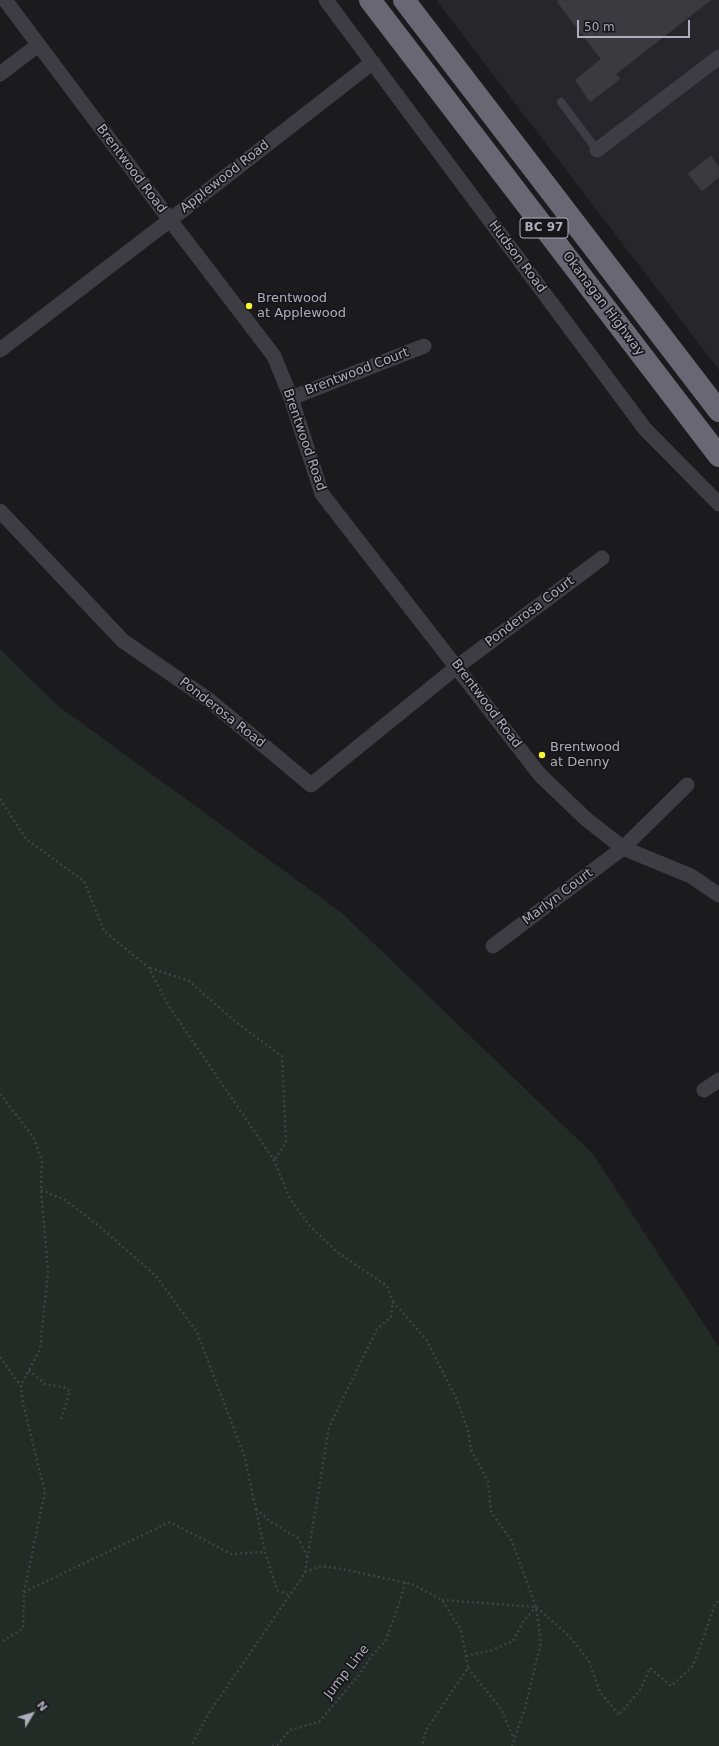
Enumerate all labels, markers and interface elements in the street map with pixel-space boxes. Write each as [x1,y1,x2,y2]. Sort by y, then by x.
scale bar [579,12,692,38]
text: 50 m [584,20,615,34]
street label: Brentwood Road [93,122,169,216]
street label: Applewood Road [177,137,273,217]
street label: Hudson Road [485,218,549,296]
road number: BC 97 [520,218,568,238]
street label: Okanagan Highway [559,249,647,359]
place label: Brentwood at Applewood [257,291,346,322]
marker: Brentwood at Applewood [244,301,254,311]
street label: Brentwood Court [303,345,411,399]
street label: Brentwood Road [279,387,329,493]
street label: Ponderosa Court [482,573,578,651]
street label: Brentwood Road [448,657,524,751]
street label: Ponderosa Road [176,675,268,751]
place label: Brentwood at Denny [550,740,620,771]
marker: Brentwood at Denny [537,750,547,760]
street label: Marlyn Court [520,866,596,928]
street label: Jump Line [321,1642,373,1702]
north arrow [12,1694,52,1734]
text: N [34,1699,50,1714]

